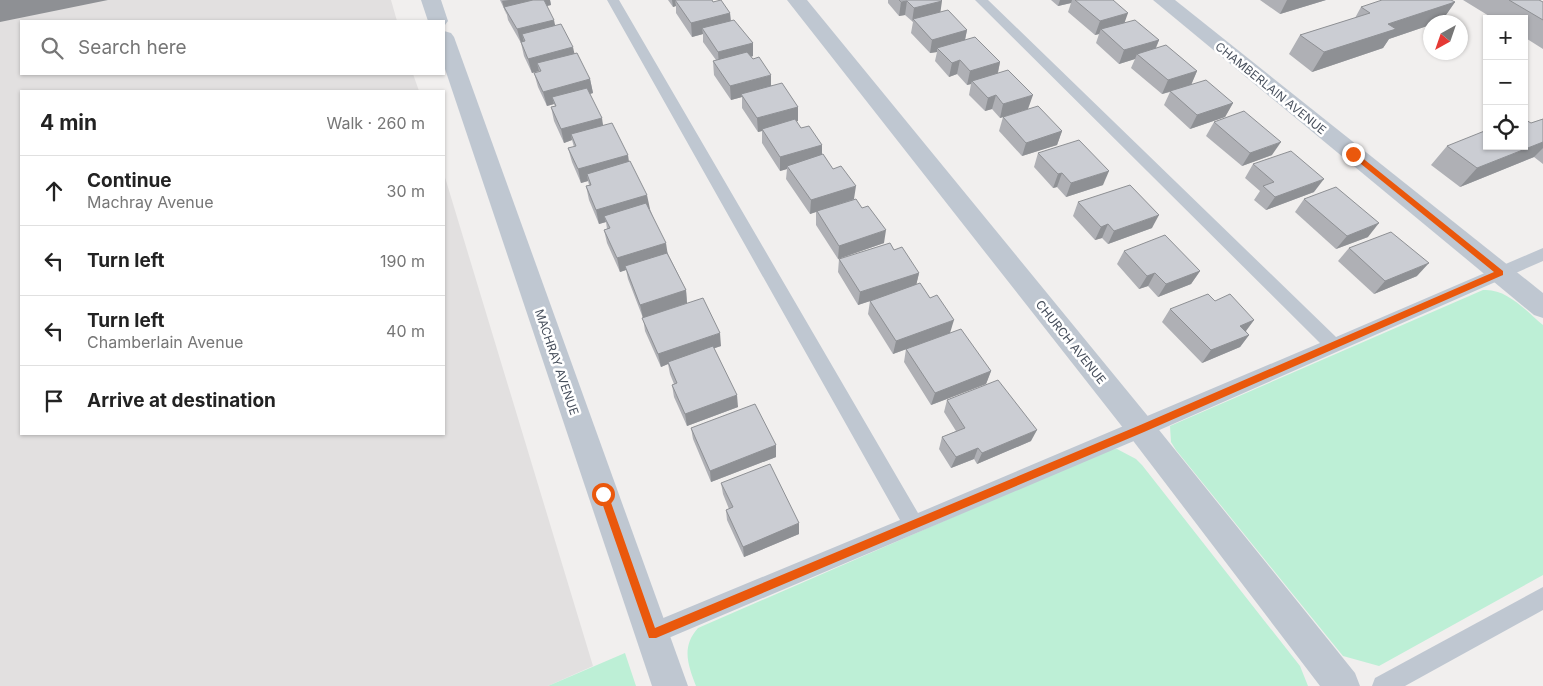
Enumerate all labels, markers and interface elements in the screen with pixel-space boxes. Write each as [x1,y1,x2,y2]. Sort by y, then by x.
north arrow [1423,15,1468,60]
map controls [1483,15,1528,150]
button: + [1483,15,1528,60]
search box [20,20,445,75]
icon: search [38,34,66,62]
text: Search here [78,36,187,59]
street label: CHAMBERLAIN AVENUE [1212,39,1330,137]
button: − [1483,60,1528,105]
button: locate [1483,105,1528,150]
text: 4 min [40,110,97,135]
text: Walk · 260 m [327,113,425,133]
route end [1342,143,1365,166]
text: Continue [87,169,172,192]
icon: ahead [40,177,68,205]
text: 30 m [387,181,425,201]
text: Machray Avenue [87,192,214,212]
icon: left [40,247,68,275]
text: Turn left [87,249,165,272]
text: 190 m [380,251,425,271]
street label: CHURCH AVENUE [1033,297,1109,387]
street label: MACHRAY AVENUE [532,307,582,417]
text: Turn left [87,309,165,332]
icon: left [40,317,68,345]
text: 40 m [386,321,425,341]
text: Chamberlain Avenue [87,332,243,352]
icon: arrive [40,387,68,415]
text: Arrive at destination [87,389,276,412]
route start [592,483,615,506]

